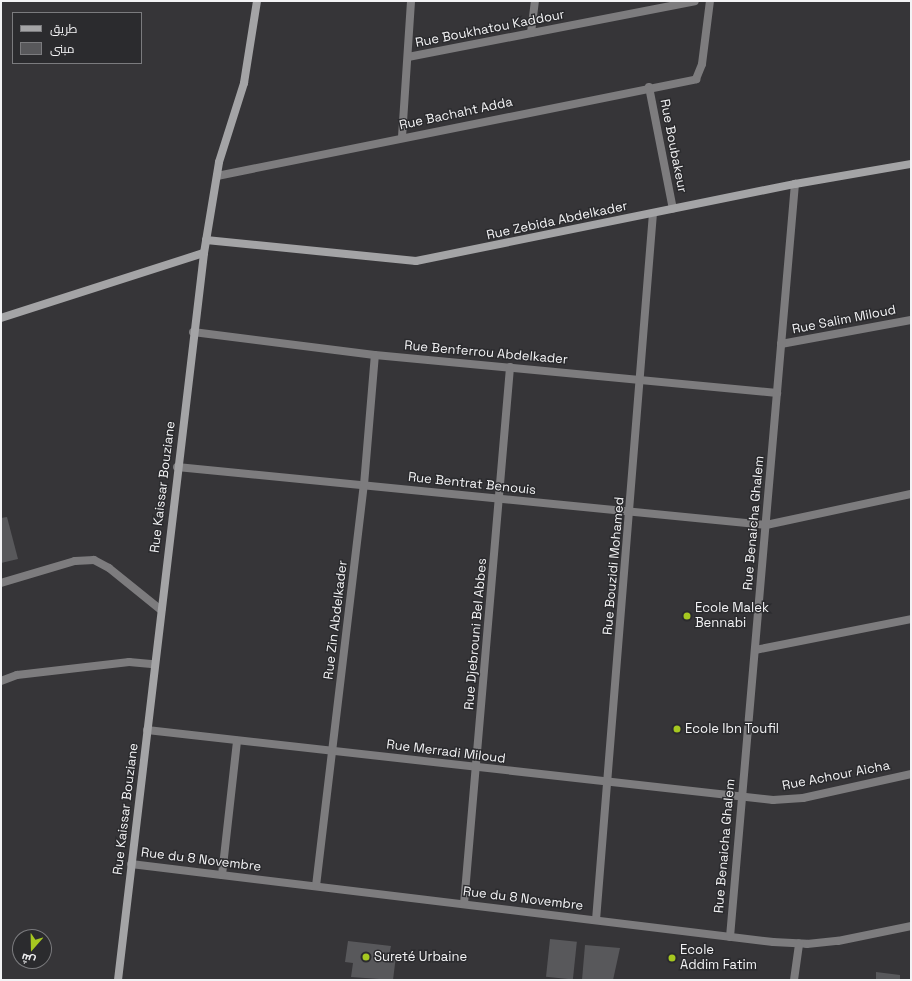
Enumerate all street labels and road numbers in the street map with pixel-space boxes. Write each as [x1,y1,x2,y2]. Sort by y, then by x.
street label: Rue Boukhatou Kaddour [414,7,566,51]
street label: Rue Bachaht Adda [398,94,514,134]
street label: Rue Boubakeur [656,98,690,194]
street label: Rue Zebida Abdelkader [485,198,629,244]
street label: Rue Salim Miloud [791,302,897,338]
street label: Rue Benferrou Abdelkader [404,338,568,368]
street label: Rue Kaissar Bouziane [147,420,179,554]
street label: Rue Benaicha Ghalem [740,455,768,591]
street label: Rue Bentrat Benouis [407,470,537,498]
street label: Rue Bouzidi Mohamed [600,496,628,636]
street label: Rue Djebrouni Bel Abbes [462,557,490,711]
street label: Rue Zin Abdelkader [321,559,351,681]
street label: Rue Merradi Miloud [386,737,506,767]
street label: Rue Kaissar Bouziane [110,742,142,876]
street label: Rue Achour Aicha [781,758,891,794]
street label: Rue Benaicha Ghalem [711,778,739,914]
street label: Rue du 8 Novembre [140,845,262,875]
street label: Rue du 8 Novembre [462,884,584,914]

